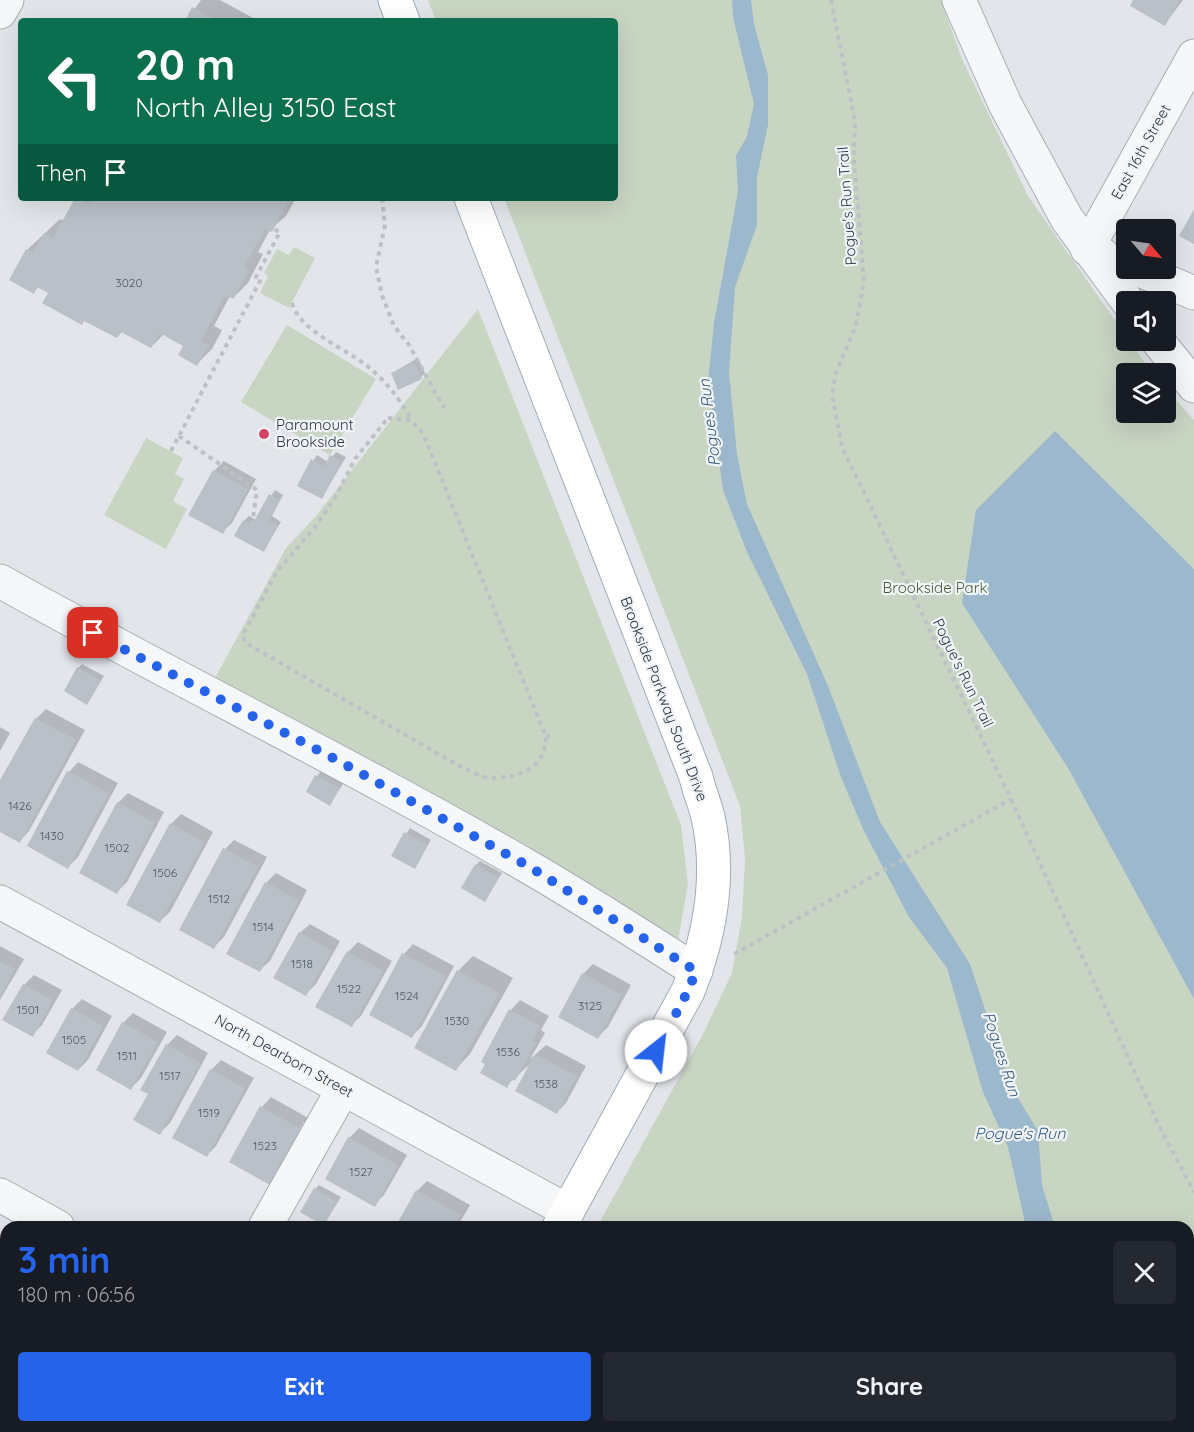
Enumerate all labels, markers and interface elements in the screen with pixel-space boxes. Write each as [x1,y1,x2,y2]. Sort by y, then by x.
text: 20 m [135,38,235,91]
icon: left [36,42,114,120]
text: North Alley 3150 East [135,90,396,124]
street label: East 16th Street [1107,101,1175,203]
street label: Pogue's Run Trail [833,146,860,266]
icon: arrive [99,156,132,189]
text: Then [36,159,87,187]
north arrow [1116,219,1176,279]
map controls [1116,219,1176,423]
house number: 3020 [115,275,143,290]
button: sound [1116,291,1176,351]
button: layers [1116,363,1176,423]
water label: Pogues Run [694,377,724,468]
place label: Paramount Brookside [276,415,354,451]
marker: Paramount Brookside [257,427,271,441]
park label: Brookside Park [883,578,987,597]
street label: Brookside Parkway South Drive [617,594,712,804]
pin [67,607,118,658]
street label: Pogue's Run Trail [929,615,998,730]
icon: arrive [76,616,109,649]
house number: 1426 [8,798,32,813]
house number: 1430 [40,828,64,843]
house number: 1502 [105,840,130,855]
house number: 1506 [153,865,178,880]
house number: 1512 [208,891,230,906]
house number: 1514 [252,919,274,934]
house number: 1518 [291,956,313,971]
house number: 1522 [337,981,361,996]
house number: 1524 [395,988,419,1003]
house number: 3125 [578,998,602,1013]
house number: 1501 [17,1002,39,1017]
water label: Pogues Run [979,1009,1025,1100]
street label: North Dearborn Street [212,1010,357,1102]
house number: 1530 [445,1013,469,1028]
position arrow [624,1019,688,1083]
house number: 1505 [62,1032,86,1047]
house number: 1536 [496,1044,520,1059]
house number: 1511 [117,1048,137,1063]
house number: 1517 [159,1068,181,1083]
house number: 1538 [534,1076,558,1091]
house number: 1519 [198,1105,220,1120]
water label: Pogue's Run [975,1123,1066,1143]
house number: 1523 [253,1138,277,1153]
house number: 1527 [349,1164,373,1179]
text: 3 min [18,1237,111,1282]
button: close [1113,1241,1176,1304]
text: 180 m · 06:56 [18,1282,135,1307]
button: Exit [18,1352,591,1421]
button: Share [603,1352,1176,1421]

